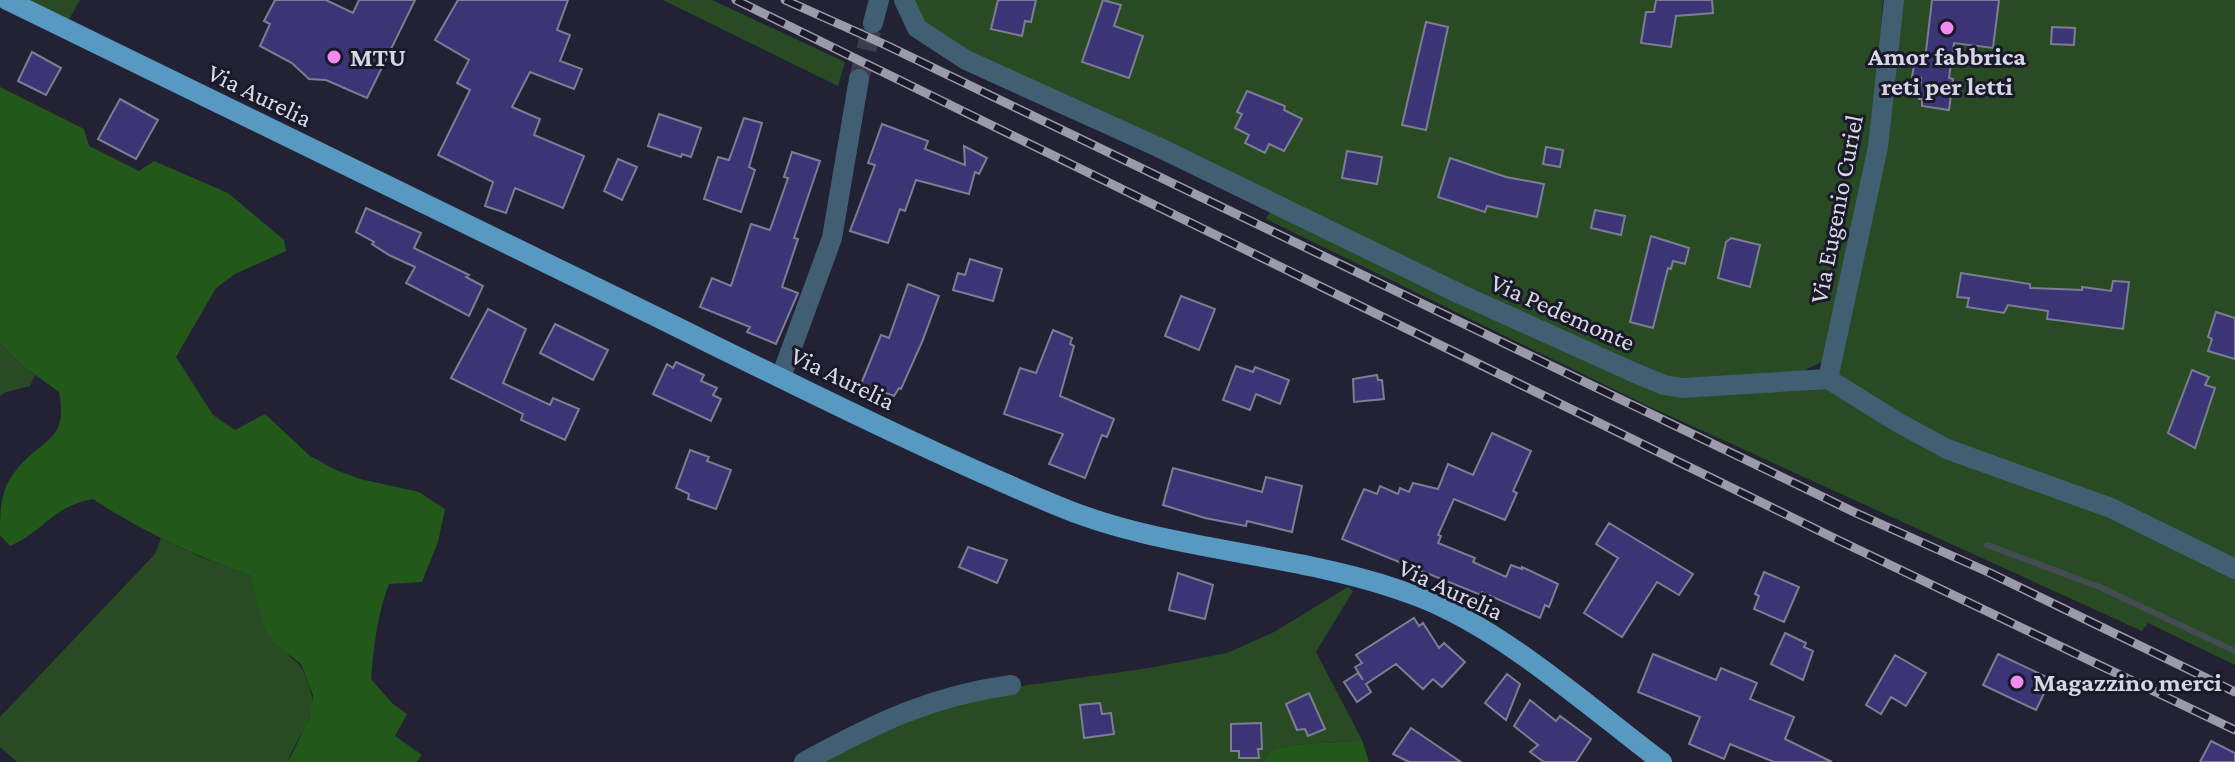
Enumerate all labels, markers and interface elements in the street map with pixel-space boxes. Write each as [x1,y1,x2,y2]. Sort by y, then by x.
marker: Amor fabbrica reti per letti [1938,19,1956,37]
place label: Amor fabbrica reti per letti [1867,42,2026,101]
place label: MTU [350,43,406,72]
marker: MTU [325,48,343,66]
street label: Via Aurelia [203,58,317,133]
street label: Via Eugenio Curiel [1804,112,1869,306]
street label: Via Pedemonte [1486,268,1639,357]
street label: Via Aurelia [786,341,900,416]
street label: Via Aurelia [1394,553,1508,626]
place label: Magazzino merci [2033,668,2222,697]
marker: Magazzino merci [2008,673,2026,691]

